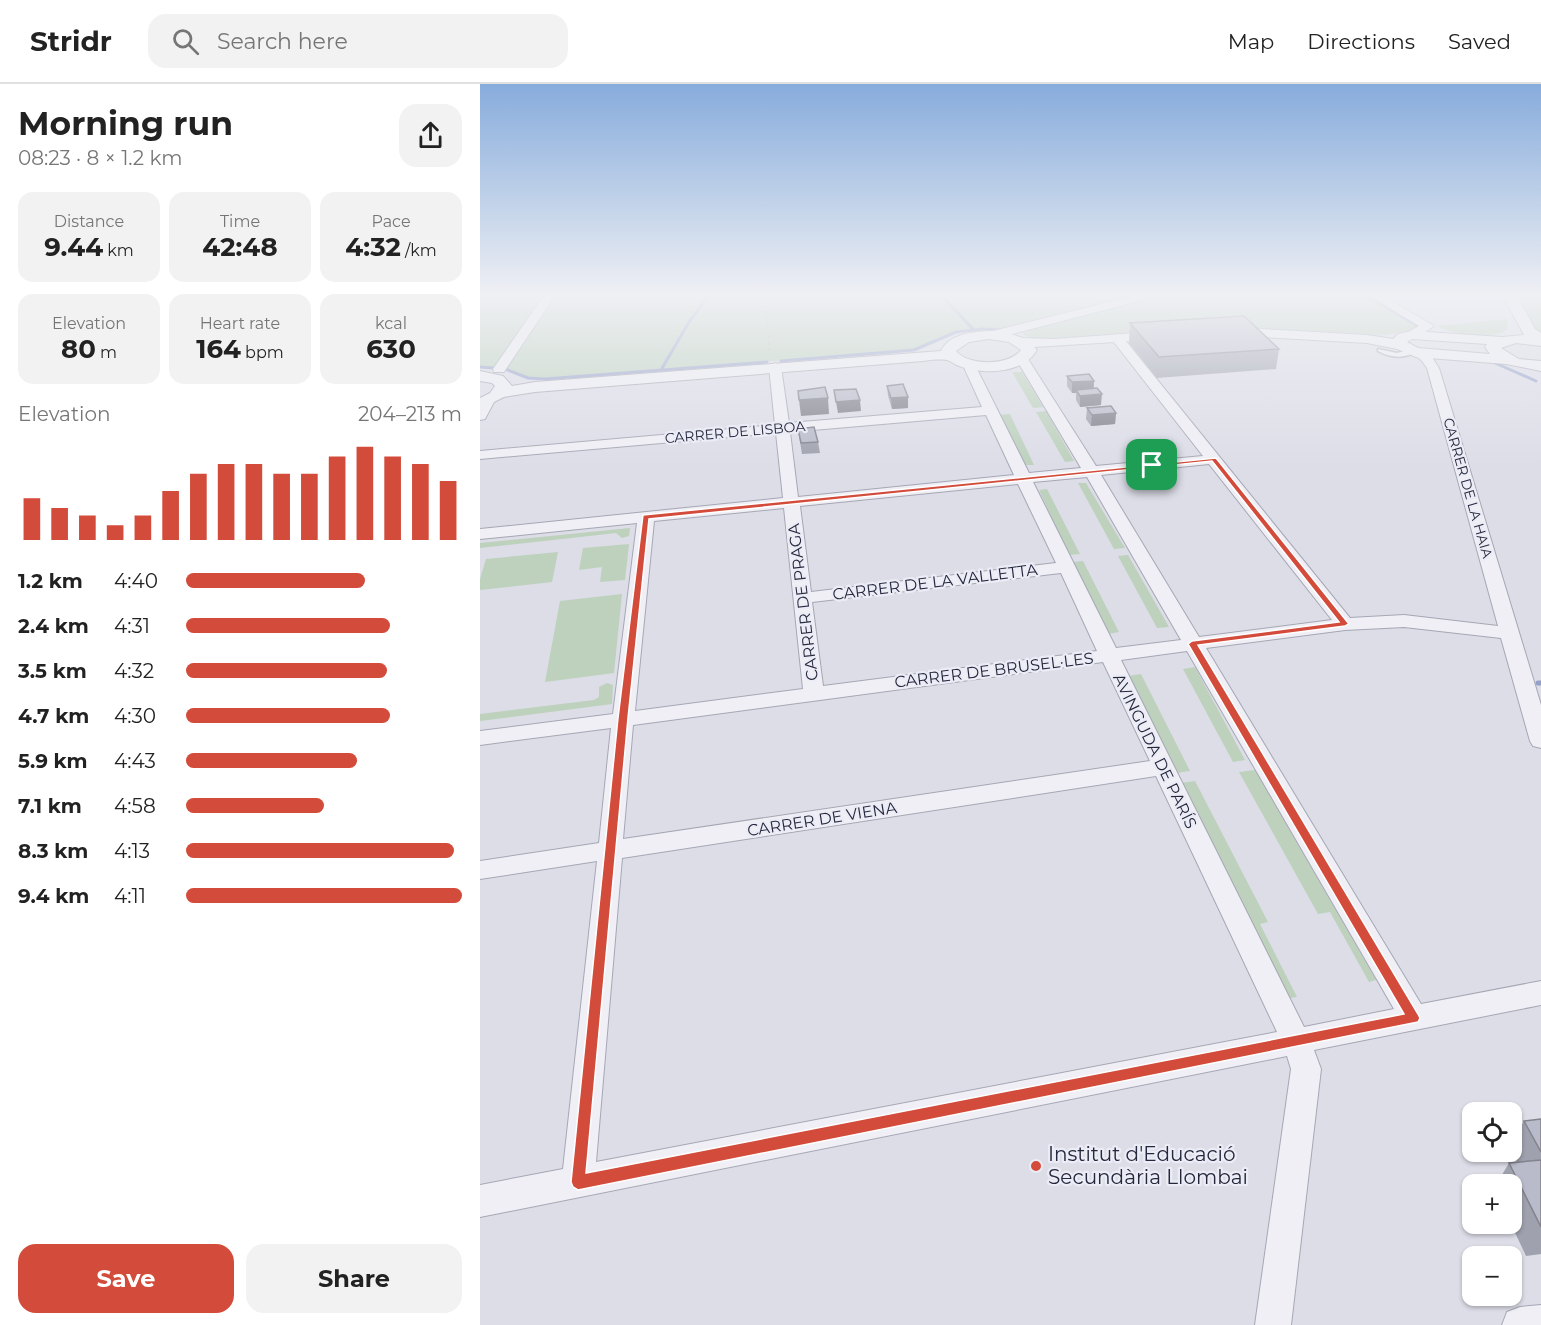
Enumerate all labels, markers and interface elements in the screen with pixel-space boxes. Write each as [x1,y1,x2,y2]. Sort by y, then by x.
search box [148,14,568,68]
text: Stridr [30,24,112,58]
icon: search [169,25,202,58]
text: Search here [217,28,348,55]
text: Map [1228,29,1274,54]
text: Directions [1307,29,1415,54]
text: Saved [1448,29,1511,54]
text: Morning run [18,103,233,143]
button: share [399,104,462,167]
text: 08:23 · 8 × 1.2 km [18,146,182,170]
text: Distance [54,212,124,231]
text: Time [220,212,260,231]
text: Pace [371,212,411,231]
text: 9.44 [44,231,103,263]
text: 42:48 [202,231,278,263]
text: 4:32 [345,231,401,263]
text: km [103,241,134,260]
text: /km [401,241,437,260]
text: Elevation [52,314,126,333]
text: Heart rate [200,314,280,333]
text: kcal [375,314,407,333]
text: 80 [61,333,96,365]
text: 164 [196,333,241,365]
text: 630 [366,333,416,365]
text: m [96,343,117,362]
text: bpm [241,343,284,362]
text: Elevation [18,402,110,426]
text: 204–213 m [358,402,462,426]
street label: CARRER DE LA HAIA [1439,416,1497,561]
street label: CARRER DE LISBOA [664,417,807,447]
pin [1126,439,1177,490]
icon: arrive [1135,448,1168,481]
street label: CARRER DE PRAGA [784,522,822,682]
street label: CARRER DE LA VALLETTA [831,560,1039,604]
text: 1.2 km [18,569,83,593]
text: 4:40 [114,569,158,593]
text: 2.4 km [18,614,89,638]
text: 4:31 [114,614,150,638]
street label: CARRER DE BRUSEL·LES [893,648,1095,692]
text: 3.5 km [18,659,87,683]
text: 4:32 [114,659,154,683]
street label: AVINGUDA DE PARÍS [1109,670,1201,832]
text: 4.7 km [18,704,89,728]
text: 4:30 [114,704,156,728]
text: 5.9 km [18,749,88,773]
text: 4:43 [114,749,156,773]
text: 7.1 km [18,794,82,818]
text: 4:58 [114,794,156,818]
street label: CARRER DE VIENA [746,798,899,840]
text: 8.3 km [18,839,88,863]
text: 4:13 [114,839,150,863]
text: 9.4 km [18,884,89,908]
text: 4:11 [114,884,146,908]
map controls [1462,1102,1522,1306]
button: locate [1462,1102,1522,1162]
place label: Institut d'Educació Secundària Llombai [1048,1142,1248,1189]
marker: Institut d'Educació Secundària Llombai [1029,1159,1043,1173]
button: + [1462,1174,1522,1234]
button: Save [18,1244,234,1313]
button: Share [246,1244,462,1313]
button: − [1462,1246,1522,1306]

